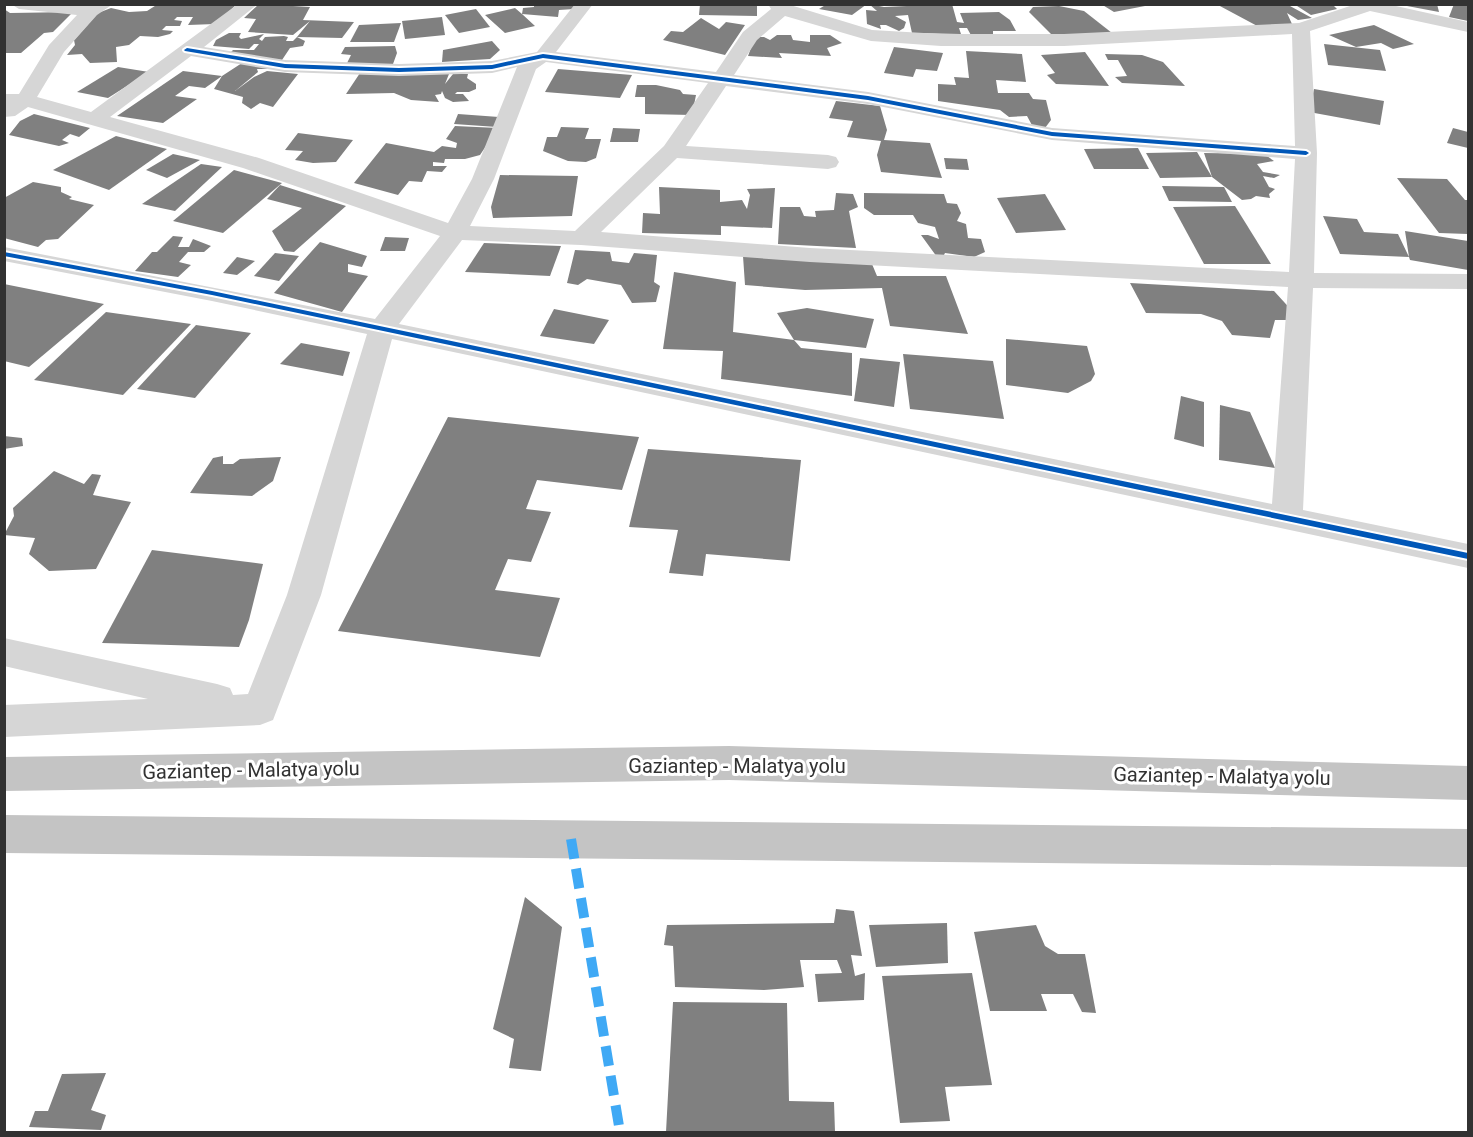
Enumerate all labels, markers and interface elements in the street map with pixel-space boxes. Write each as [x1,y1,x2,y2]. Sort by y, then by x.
street label: Gaziantep - Malatya yolu [628,754,846,778]
street label: Gaziantep - Malatya yolu [142,756,360,784]
street label: Gaziantep - Malatya yolu [1113,762,1331,790]

